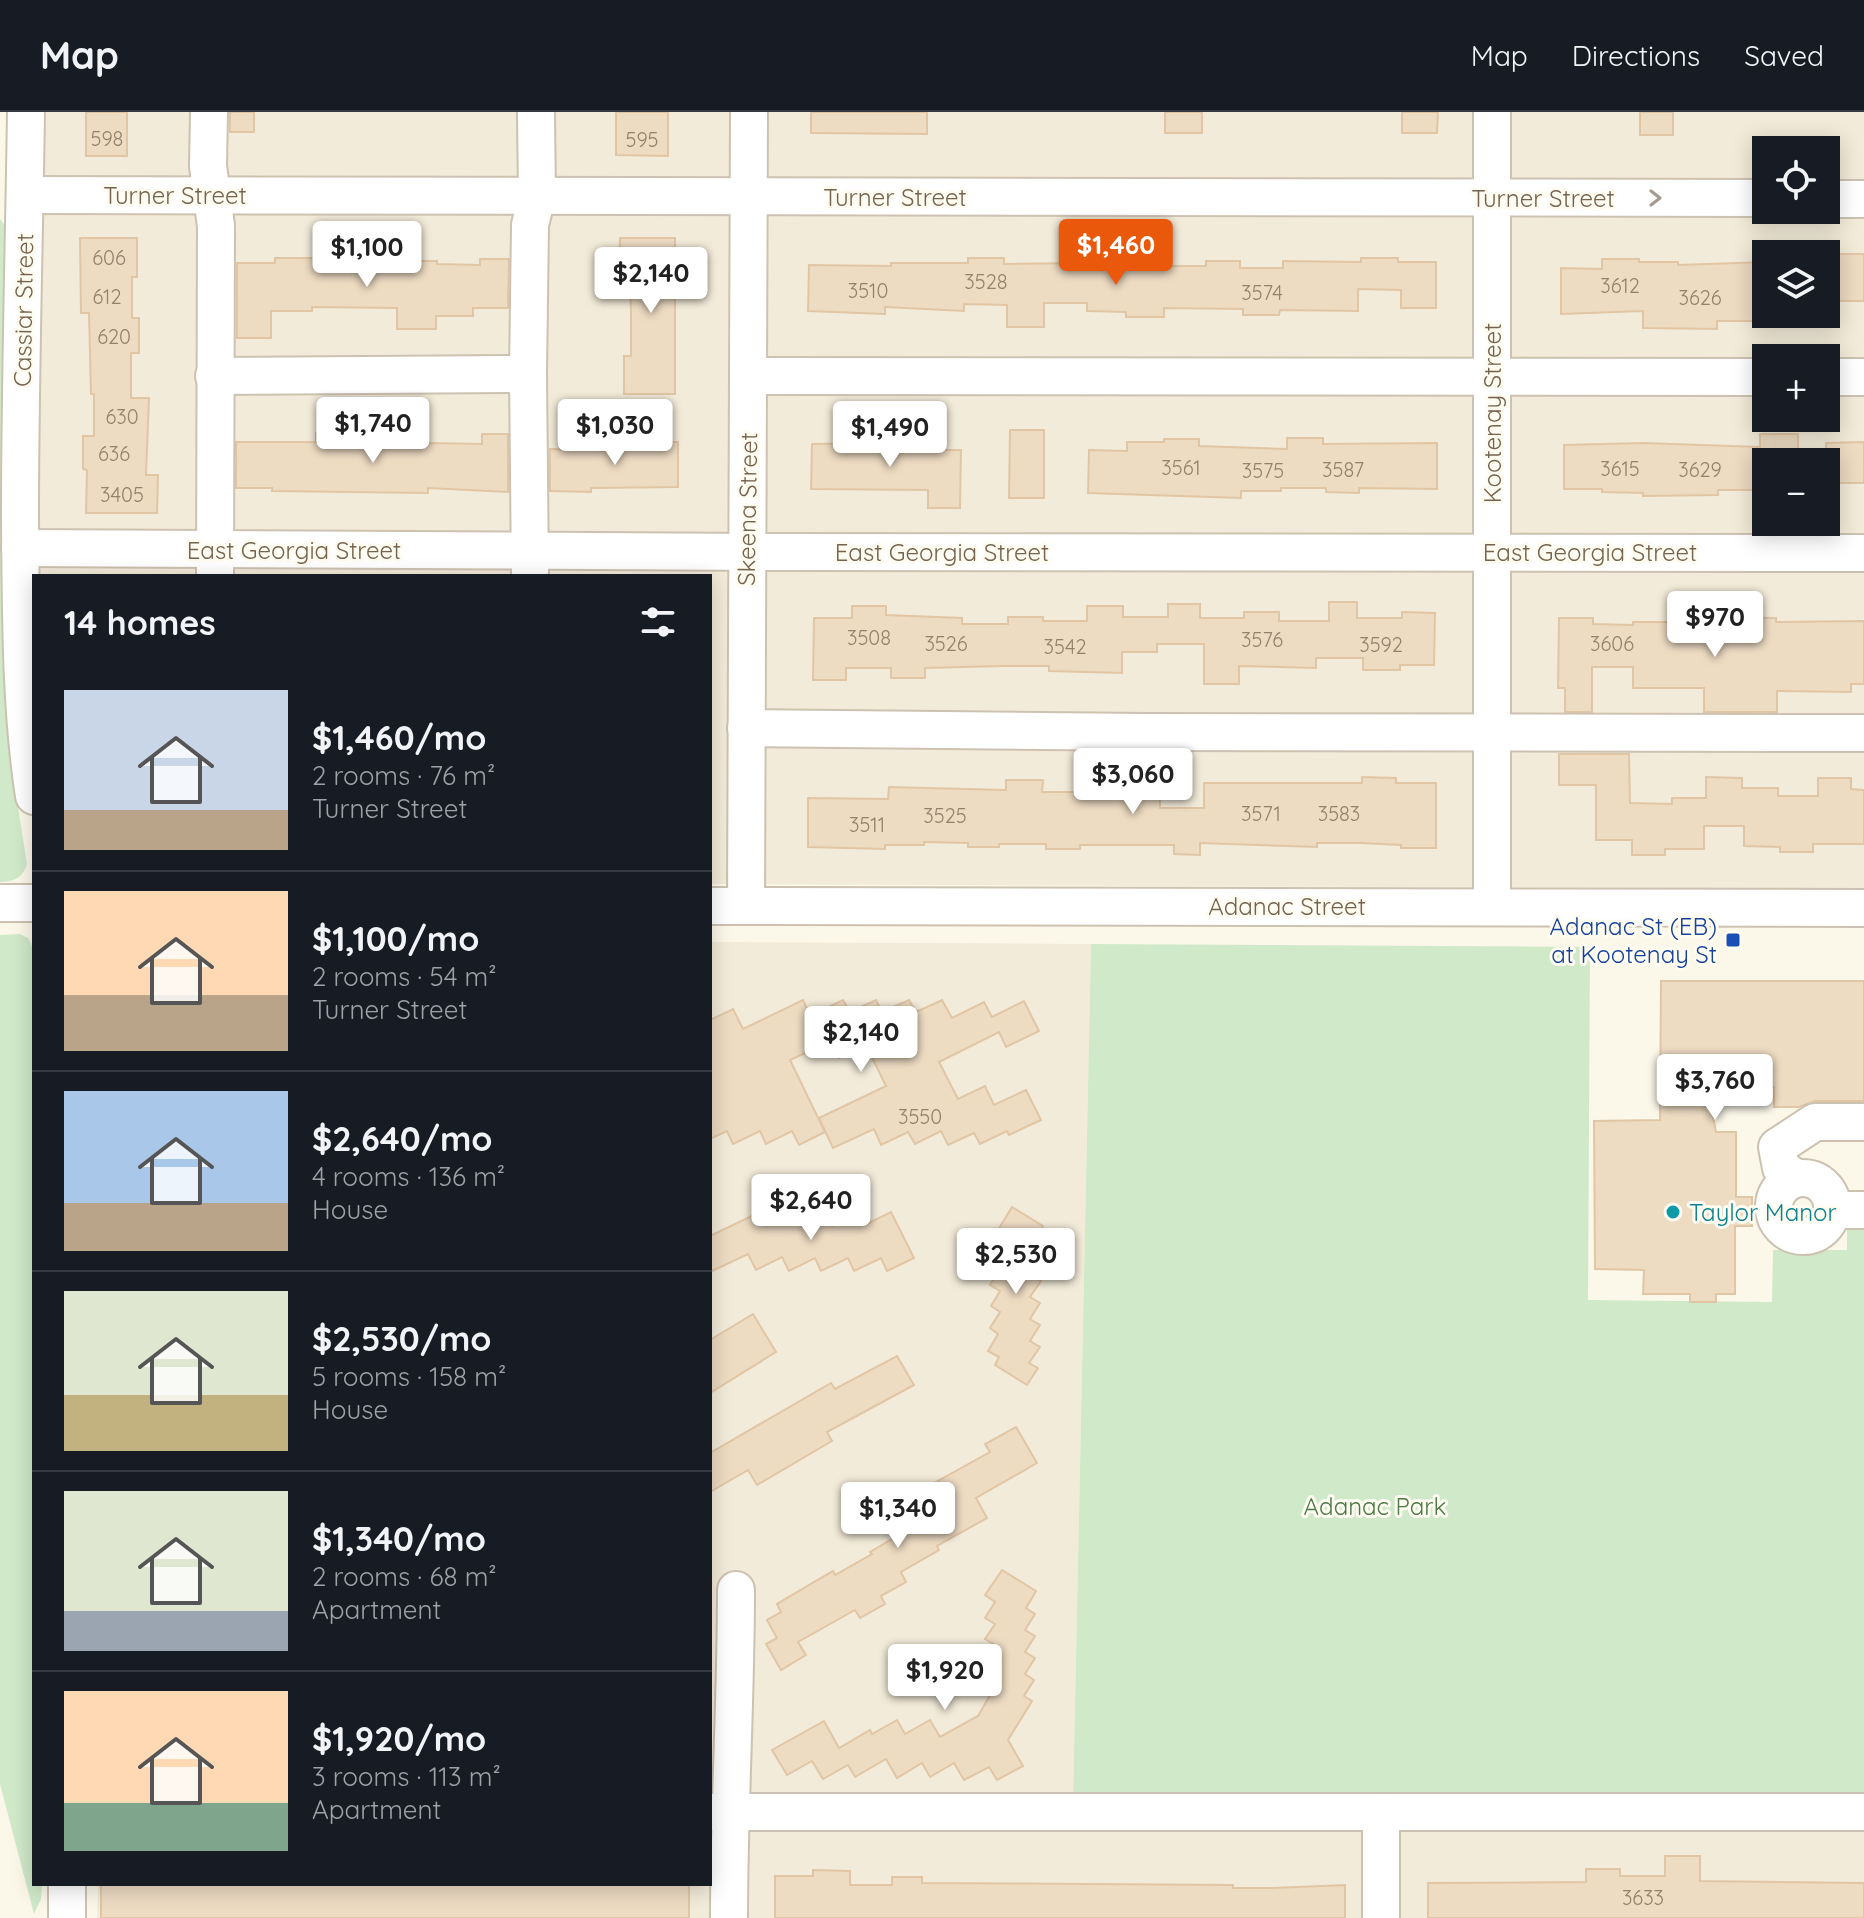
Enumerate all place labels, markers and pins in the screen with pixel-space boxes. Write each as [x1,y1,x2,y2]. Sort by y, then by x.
pin: $1,460 [1051,219,1181,287]
pin: $1,100 [302,221,432,289]
pin: $2,140 [586,247,716,315]
pin: $1,740 [308,397,438,465]
pin: $1,030 [550,399,680,467]
pin: $1,490 [825,401,955,469]
pin: $970 [1668,591,1762,659]
pin: $3,060 [1068,748,1198,816]
place label: Adanac St (EB) at Kootenay St [1550,911,1717,969]
marker: Adanac St (EB) at Kootenay St [1724,931,1742,949]
pin: $2,140 [796,1006,926,1074]
pin: $3,760 [1650,1054,1780,1122]
pin: $2,640 [746,1174,876,1242]
place label: Taylor Manor [1689,1197,1837,1227]
marker: Taylor Manor [1664,1203,1682,1221]
pin: $2,530 [951,1228,1081,1296]
pin: $1,340 [833,1482,963,1550]
pin: $1,920 [880,1644,1010,1712]

